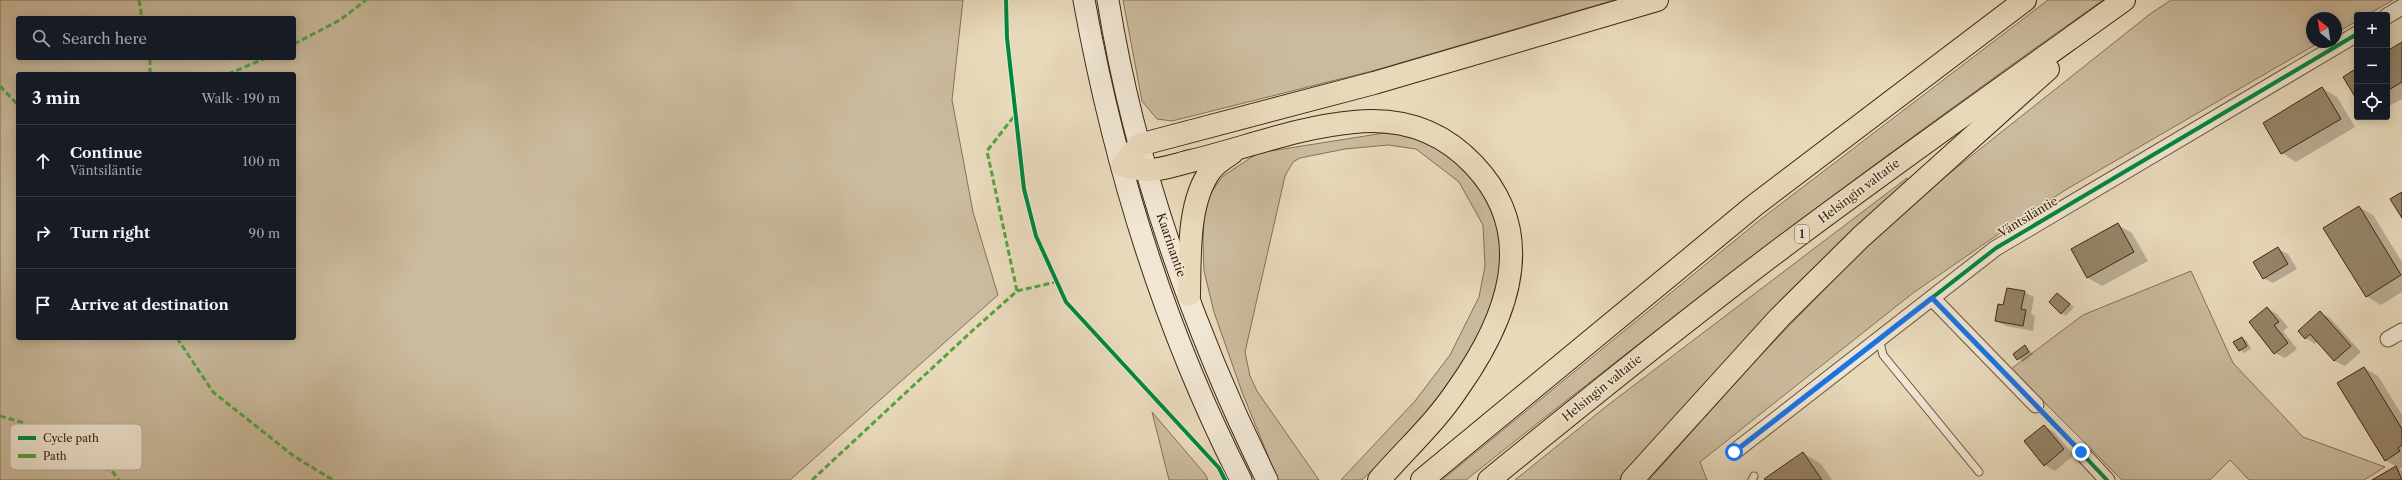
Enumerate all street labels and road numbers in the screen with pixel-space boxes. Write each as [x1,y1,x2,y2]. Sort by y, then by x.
street label: Helsingin valtatie [1815,155,1903,226]
street label: Väntsiläntie [1994,193,2061,241]
street label: Kaarinantie [1154,211,1190,279]
road number: 1 [1795,225,1809,243]
street label: Helsingin valtatie [1559,351,1645,424]

